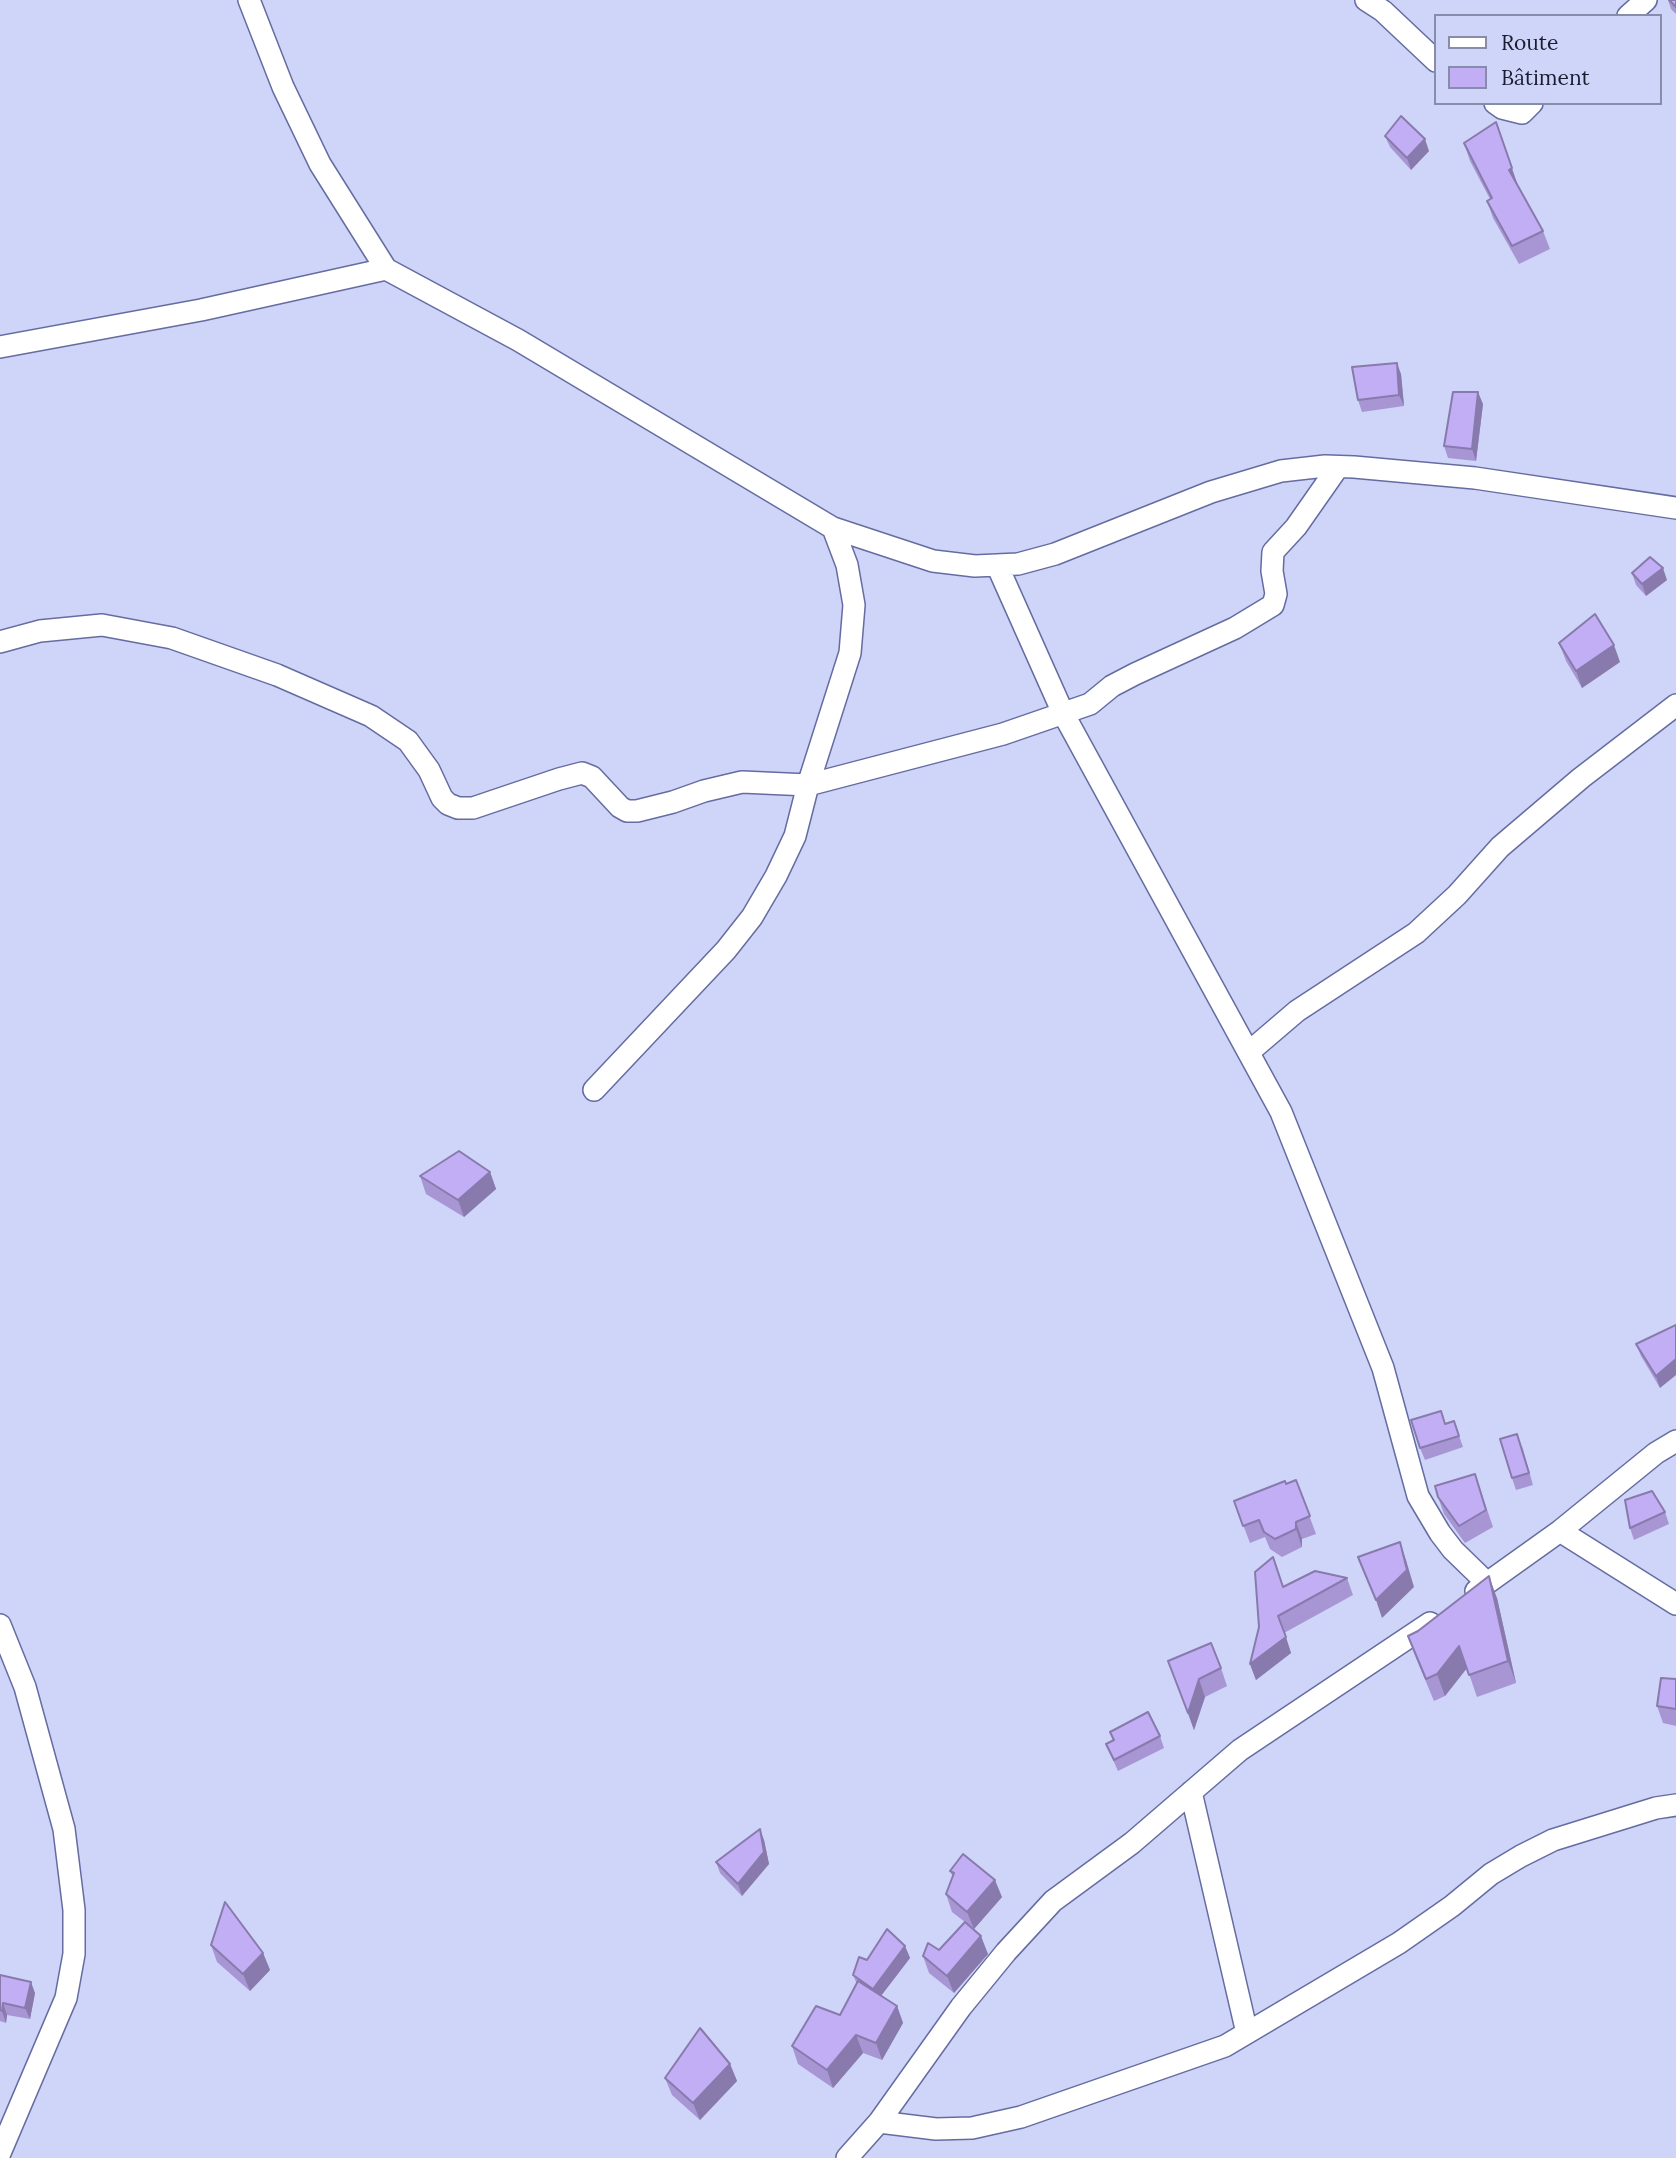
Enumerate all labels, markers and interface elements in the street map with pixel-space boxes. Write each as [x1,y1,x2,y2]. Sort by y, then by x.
legend [1434,14,1662,105]
text: Route [1501,29,1558,56]
text: Bâtiment [1501,64,1590,91]

